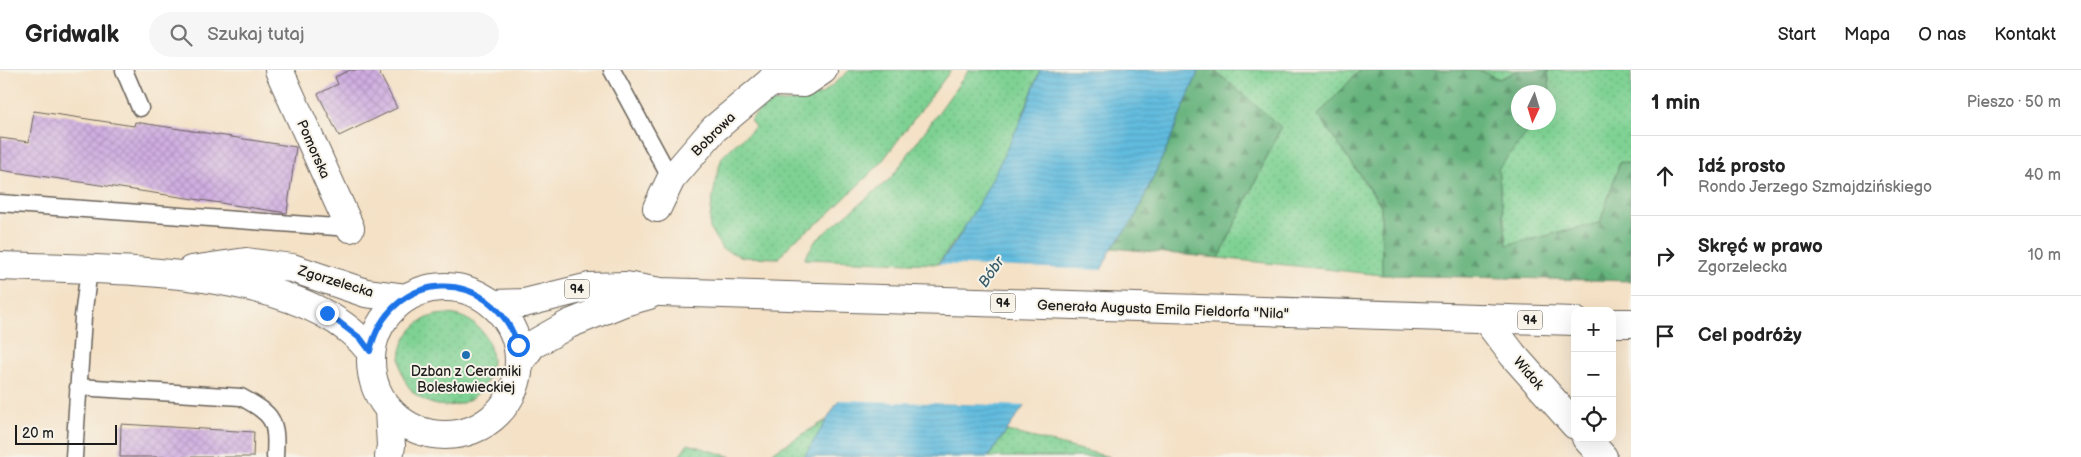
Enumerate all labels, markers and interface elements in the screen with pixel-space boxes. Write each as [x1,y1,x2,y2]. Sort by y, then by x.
search box [149,12,499,57]
text: Gridwalk [25,20,119,49]
icon: search [167,21,195,49]
text: Szukaj tutaj [207,23,305,46]
text: Start [1778,24,1816,45]
text: Mapa [1844,24,1890,45]
text: O nas [1918,24,1966,45]
text: Kontakt [1994,24,2056,45]
north arrow [1511,85,1556,130]
text: 1 min [1651,90,1700,115]
text: Pieszo · 50 m [1967,93,2061,112]
street label: Bobrowa [688,109,739,160]
street label: Pomorska [293,117,334,181]
text: Idź prosto [1698,155,1786,178]
icon: ahead [1651,162,1679,190]
text: 40 m [2024,166,2061,185]
text: Rondo Jerzego Szmajdzińskiego [1698,178,1932,197]
text: Skręć w prawo [1698,235,1823,258]
icon: right [1651,242,1679,270]
text: 10 m [2028,246,2061,265]
water label: Bóbr [974,252,1010,291]
text: Zgorzelecka [1698,258,1787,277]
street label: Zgorzelecka [295,262,376,301]
road number: 94 [564,280,590,298]
road number: 94 [990,294,1016,312]
street label: Generała Augusta Emila Fieldorfa "Nila" [1037,297,1289,322]
route end [316,302,339,325]
map controls [1571,307,1616,442]
button: + [1571,307,1616,352]
road number: 94 [1518,310,1542,330]
icon: arrive [1651,322,1679,350]
text: Cel podróży [1698,324,1802,347]
route start [507,334,530,357]
marker: Dzban z Ceramiki Bolesławieckiej [460,349,472,361]
button: − [1571,352,1616,397]
street label: Widok [1510,353,1548,393]
place label: Dzban z Ceramiki Bolesławieckiej [411,363,521,396]
button: locate [1571,397,1616,442]
scale bar [15,422,118,445]
text: 20 m [22,425,54,442]

